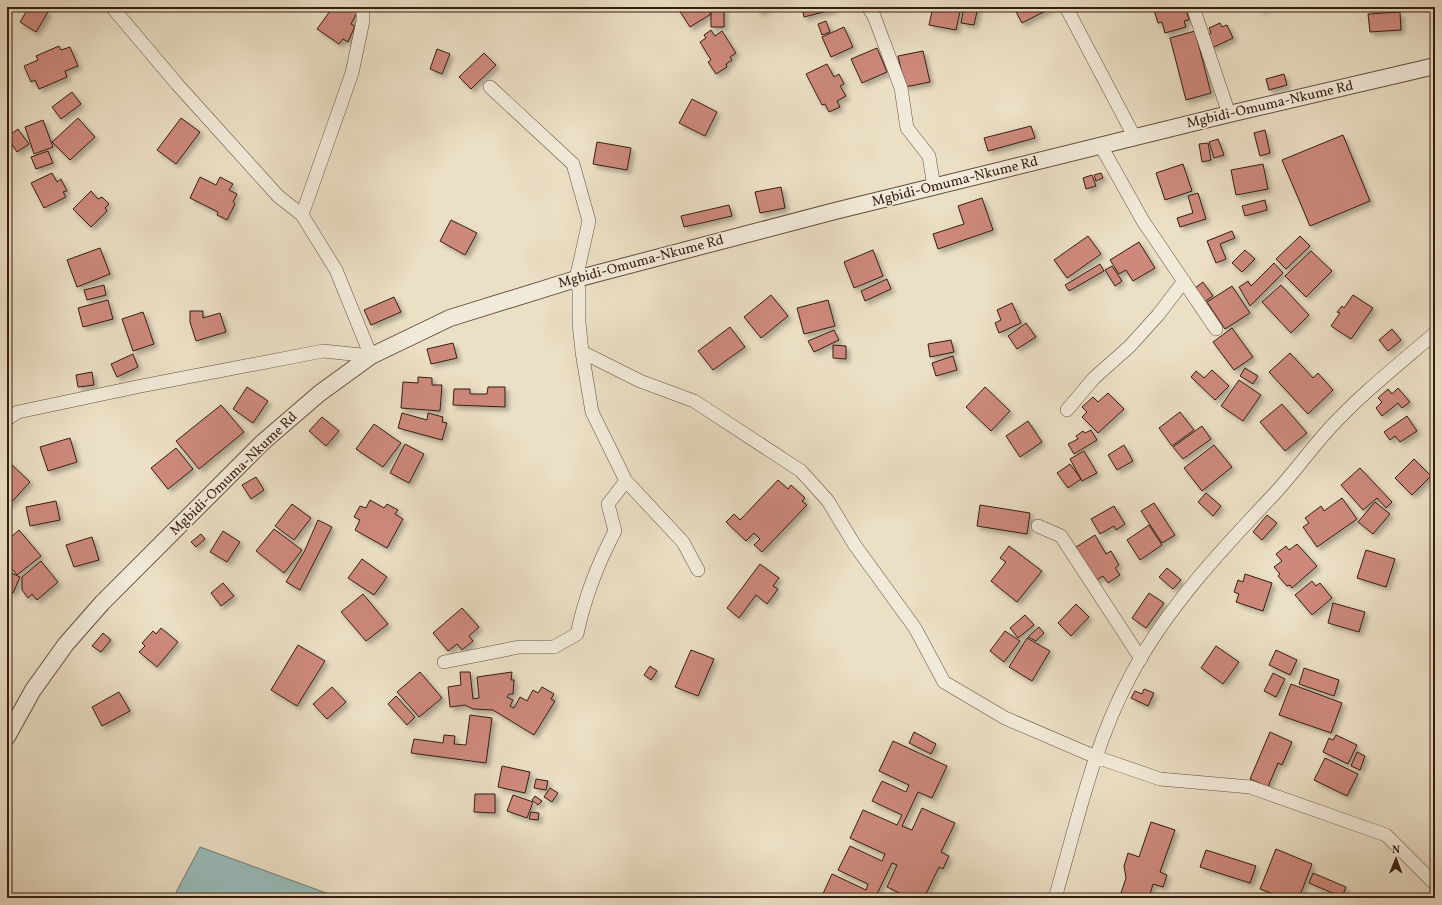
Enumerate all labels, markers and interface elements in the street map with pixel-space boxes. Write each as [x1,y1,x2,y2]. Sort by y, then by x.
street label: Mgbidi-Omuma-Nkume Rd [1185,77,1355,133]
street label: Mgbidi-Omuma-Nkume Rd [870,152,1040,212]
street label: Mgbidi-Omuma-Nkume Rd [556,231,726,293]
street label: Mgbidi-Omuma-Nkume Rd [166,408,302,540]
north arrow [1376,839,1416,879]
text: N [1392,843,1400,858]

